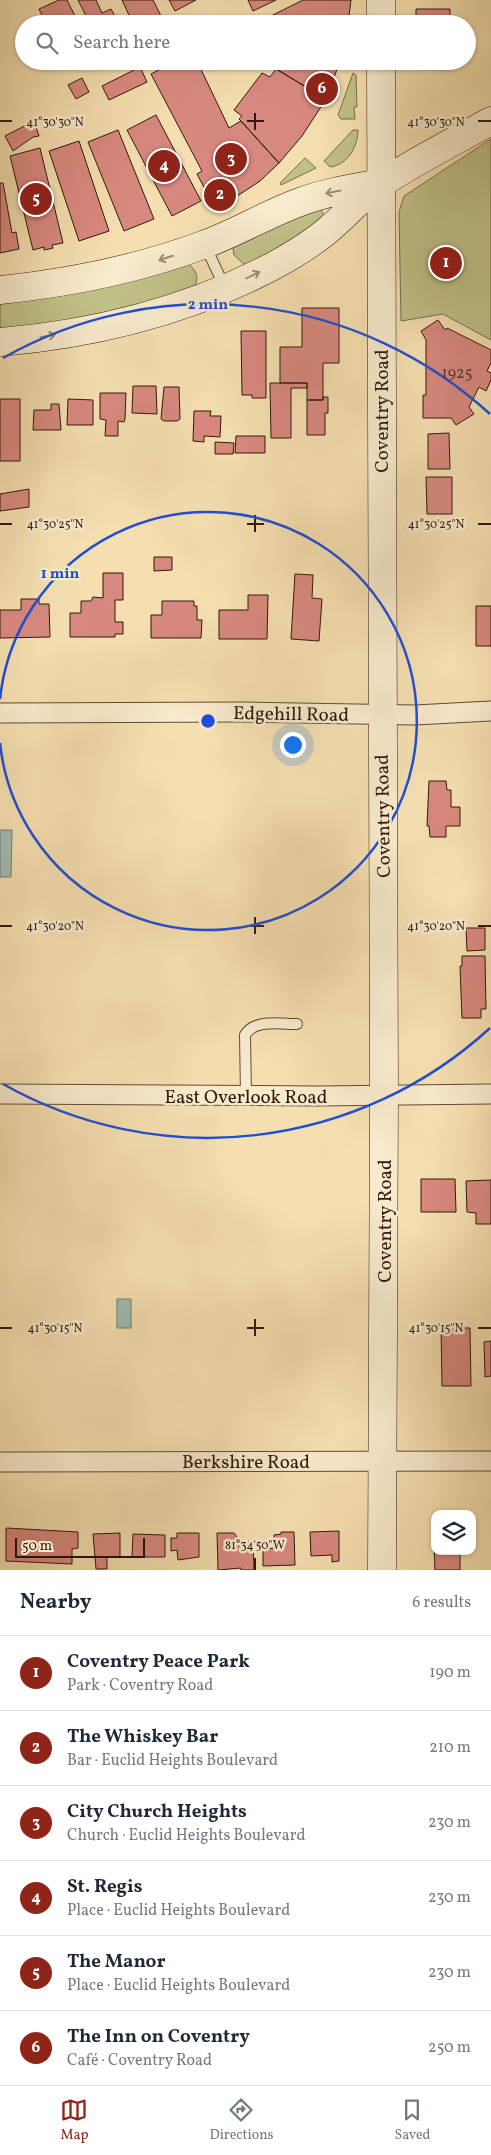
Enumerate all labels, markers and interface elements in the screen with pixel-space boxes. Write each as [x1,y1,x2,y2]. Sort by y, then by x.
search box [15,15,476,70]
icon: search [33,29,61,57]
text: Search here [73,30,170,56]
pin: 6 [306,70,338,108]
text: 41°30'30"N [26,115,84,131]
text: 41°30'30"N [407,115,465,131]
pin: 3 [215,140,247,178]
pin: 4 [148,147,180,185]
pin: 2 [204,176,236,214]
pin: 5 [20,180,52,218]
one-way arrow [325,188,341,198]
pin: 1 [430,244,462,282]
one-way arrow [158,253,174,263]
one-way arrow [246,270,261,280]
text: 2 min [188,295,228,316]
one-way arrow [40,331,56,341]
street label: Coventry Road [370,349,396,473]
house number: 1925 [442,363,472,385]
text: 41°30'25"N [27,517,83,533]
text: 41°30'25"N [408,517,464,533]
text: 1 min [41,564,79,585]
street label: Edgehill Road [233,701,349,729]
centre of rings [199,712,217,730]
your location [280,732,306,758]
street label: Coventry Road [370,754,398,878]
text: 41°30'20"N [26,919,84,935]
text: 41°30'20"N [407,919,465,935]
street label: East Overlook Road [165,1085,327,1111]
street label: Coventry Road [373,1159,399,1283]
text: 41°30'15"N [27,1321,83,1337]
text: 41°30'15"N [408,1321,464,1337]
street label: Berkshire Road [182,1450,310,1476]
map controls [431,1510,476,1555]
button: layers [431,1510,476,1555]
scale bar [15,1535,145,1558]
text: 50 m [22,1537,52,1556]
text: 81°34'50"W [225,1538,285,1554]
text: Nearby [20,1588,91,1617]
text: 6 results [412,1592,471,1614]
text: Coventry Peace Park [67,1649,250,1675]
text: 1 [33,1662,39,1684]
text: 190 m [429,1662,471,1684]
text: Park · Coventry Road [67,1675,213,1697]
text: The Whiskey Bar [67,1724,218,1750]
text: 2 [32,1737,40,1759]
text: 210 m [429,1737,471,1759]
text: Bar · Euclid Heights Boulevard [67,1750,278,1772]
text: City Church Heights [67,1799,247,1825]
text: 3 [32,1812,40,1834]
text: 230 m [428,1812,471,1834]
text: Church · Euclid Heights Boulevard [67,1825,305,1847]
text: St. Regis [67,1874,143,1900]
text: 4 [31,1887,41,1909]
text: 230 m [428,1887,471,1909]
text: Place · Euclid Heights Boulevard [67,1900,290,1922]
text: The Manor [67,1949,165,1975]
text: 5 [32,1962,40,1984]
text: 230 m [428,1962,471,1984]
text: Place · Euclid Heights Boulevard [67,1975,290,1997]
text: The Inn on Coventry [67,2024,250,2050]
text: 6 [32,2037,40,2059]
text: 250 m [428,2037,471,2059]
text: Café · Coventry Road [67,2050,212,2072]
tab: Map [60,2096,88,2145]
tab: Directions [209,2096,274,2145]
tab: Saved [394,2096,431,2145]

